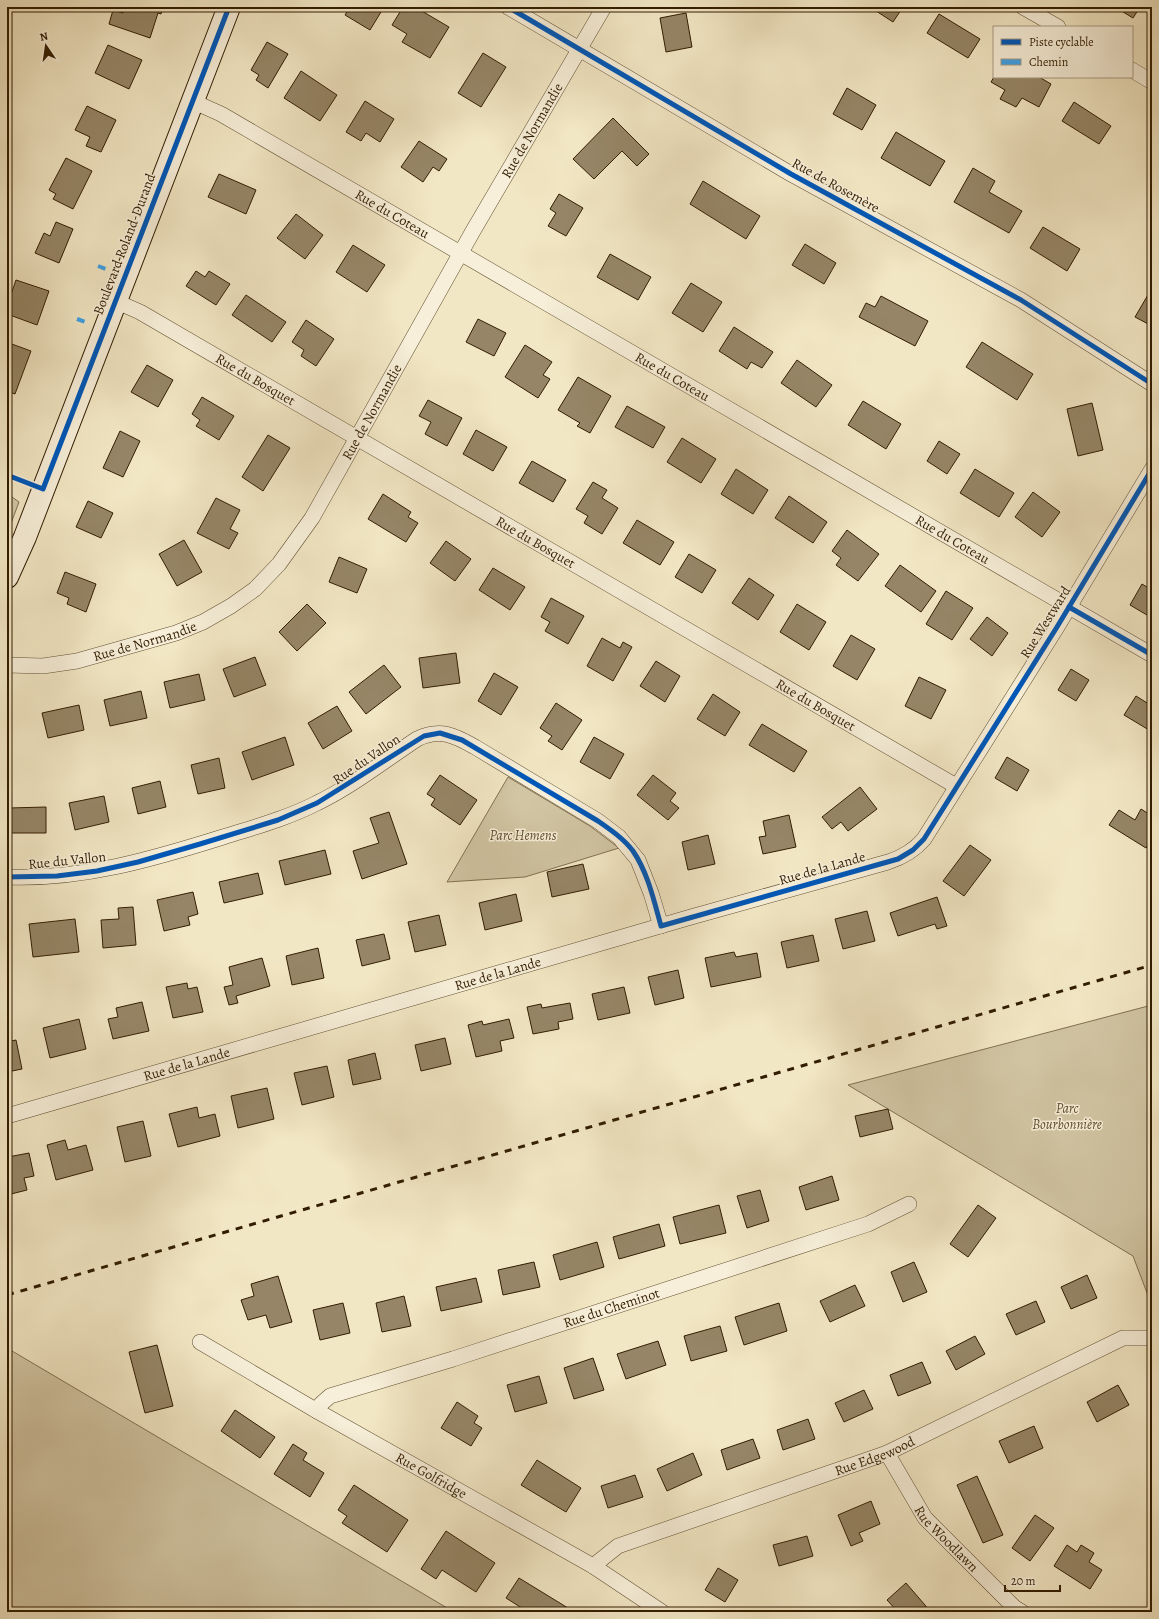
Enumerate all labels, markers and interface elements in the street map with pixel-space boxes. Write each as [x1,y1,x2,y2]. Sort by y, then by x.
north arrow [26,26,66,66]
legend [993,26,1133,78]
text: N [38,29,49,45]
text: Piste cyclable [1029,34,1094,50]
text: Chemin [1029,54,1069,70]
street label: Rue de Normandie [497,80,568,182]
street label: Rue de Rosemère [788,153,883,217]
street label: Boulevard Roland-Durand [89,170,160,318]
street label: Rue du Coteau [351,185,433,243]
street label: Rue du Coteau [632,348,713,406]
street label: Rue du Bosquet [212,349,299,410]
street label: Rue de Normandie [337,361,406,464]
street label: Rue du Coteau [912,510,993,569]
street label: Rue du Bosquet [492,512,579,573]
street label: Rue Westward [1016,582,1076,662]
street label: Rue de Normandie [91,617,200,666]
street label: Rue du Bosquet [772,674,859,736]
street label: Rue du Vallon [329,730,404,789]
park label: Parc Hemens [490,826,557,845]
street label: Rue du Vallon [27,847,107,874]
street label: Rue de la Lande [777,847,868,890]
street label: Rue de la Lande [452,952,543,995]
street label: Rue de la Lande [141,1043,232,1086]
park label: Parc Bourbonnière [1032,1099,1102,1134]
street label: Rue du Cheminot [561,1283,662,1333]
street label: Rue Edgewood [832,1432,919,1480]
street label: Rue Golfridge [392,1448,470,1503]
street label: Rue Woodlawn [910,1502,983,1577]
scale bar [1005,1567,1060,1593]
text: 20 m [1011,1573,1035,1589]

